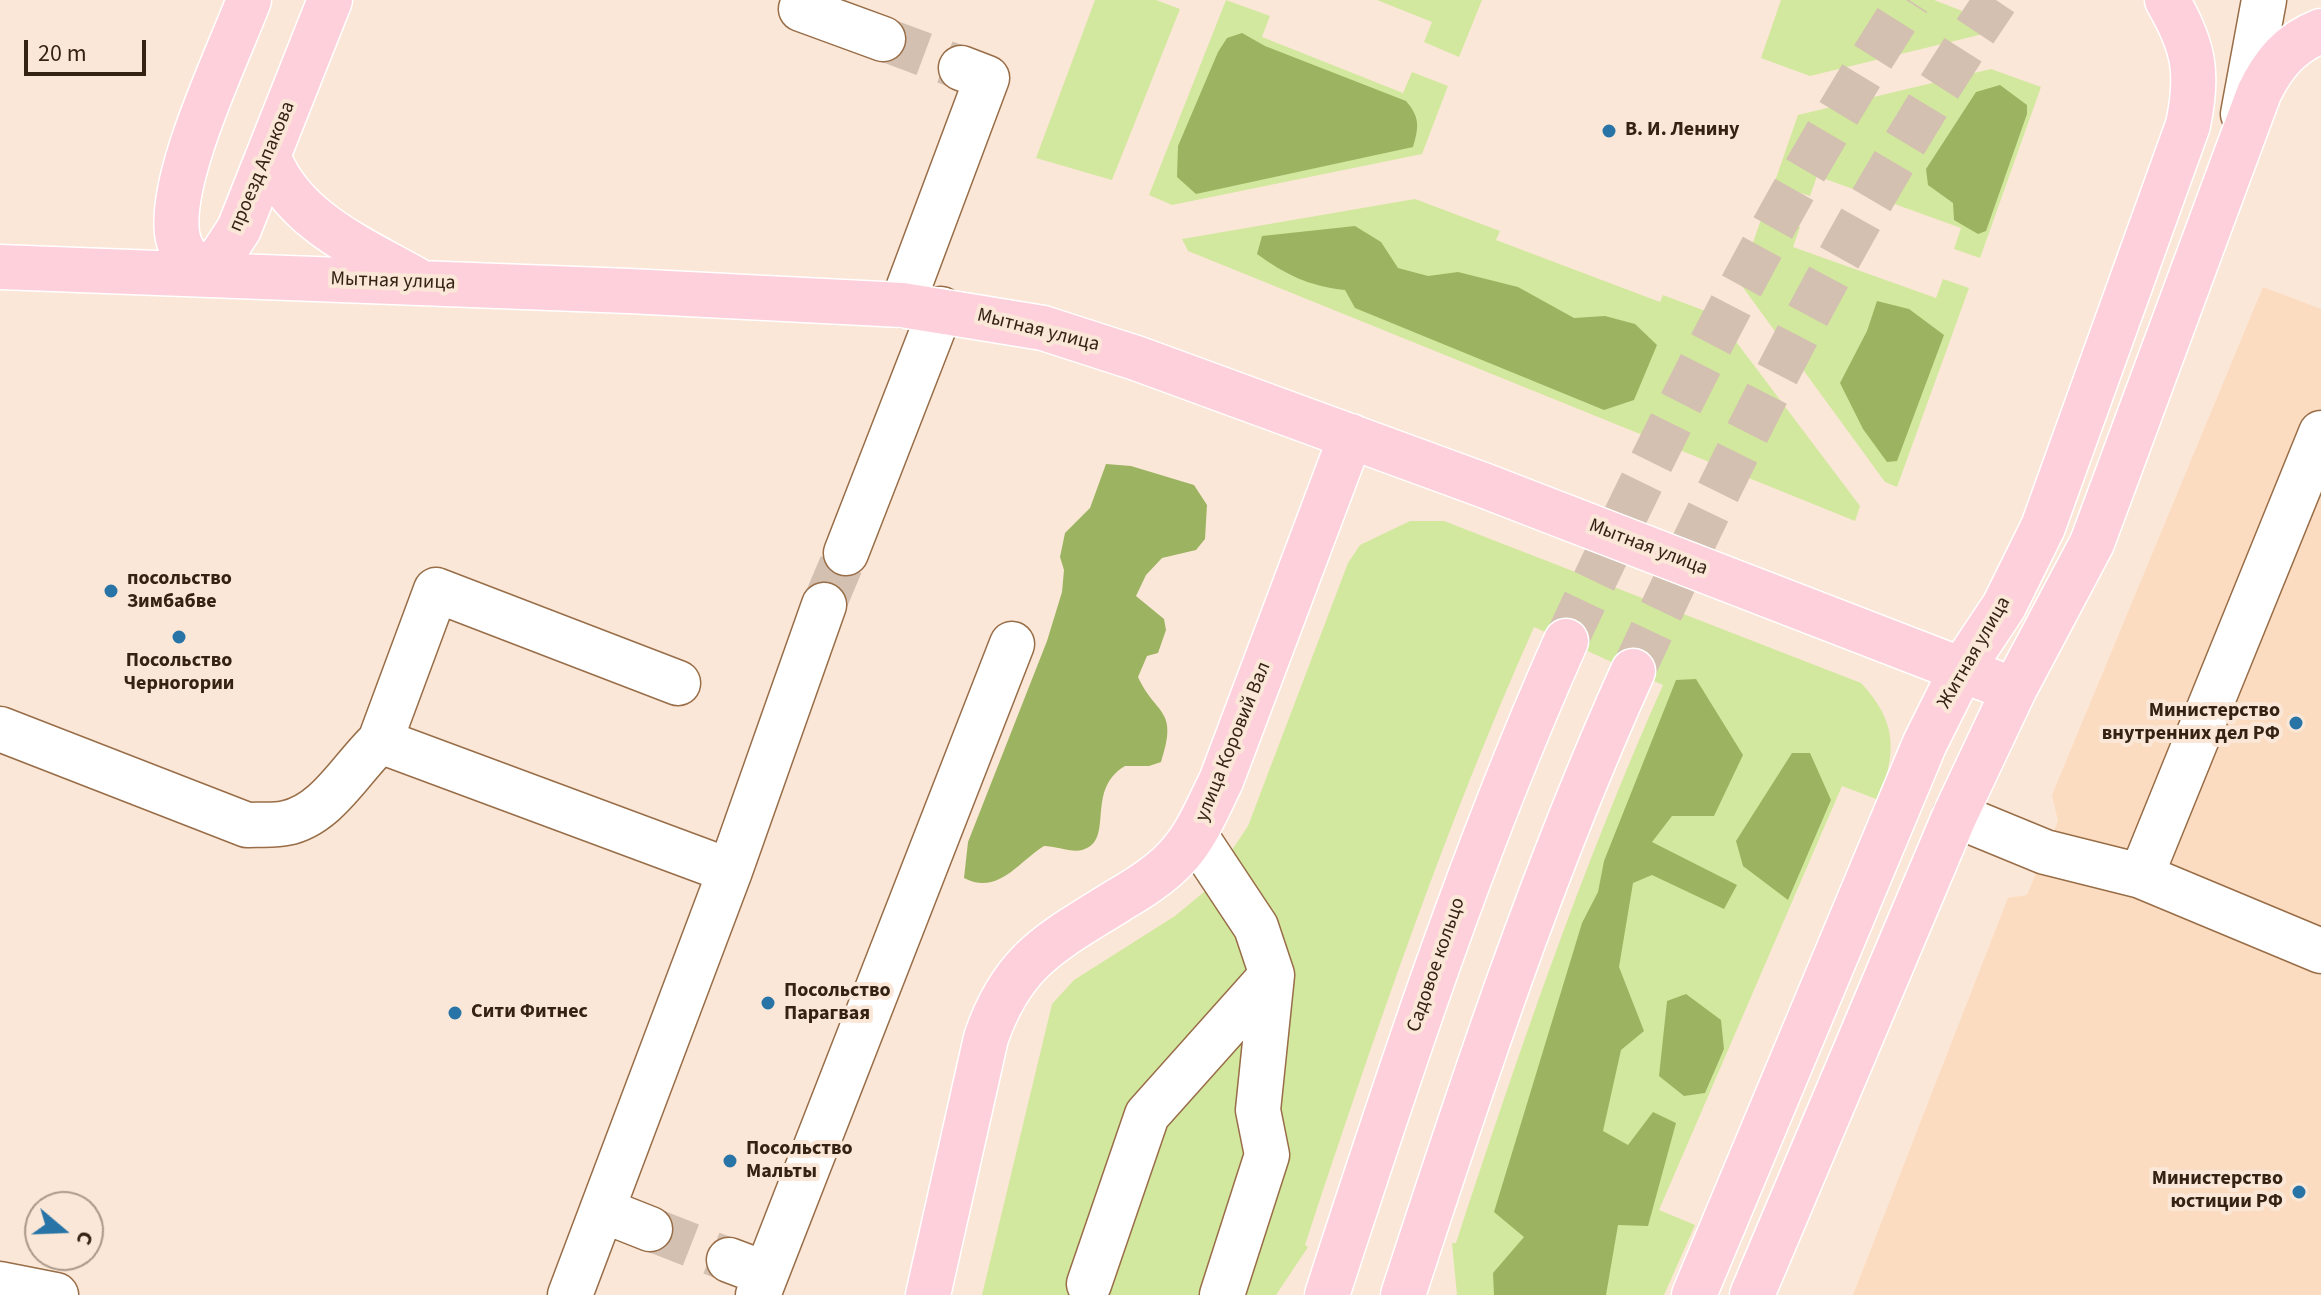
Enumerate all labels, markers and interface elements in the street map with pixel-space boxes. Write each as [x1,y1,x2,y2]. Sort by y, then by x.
scale bar [28,24,150,74]
text: 20 m [38,36,87,71]
street label: проезд Апакова [225,98,301,236]
place label: В. И. Ленину [1625,119,1740,143]
marker: В. И. Ленину [1600,122,1618,140]
street label: Мытная улица [330,268,456,296]
street label: Мытная улица [974,304,1102,358]
street label: Мытная улица [1585,514,1711,582]
place label: посольство Зимбабве [127,568,232,615]
marker: посольство Зимбабве [102,582,120,600]
street label: Житная улица [1933,593,2017,713]
marker: Посольство Черногории [170,628,188,646]
place label: Посольство Черногории [123,650,235,697]
street label: улица Коровий Вал [1191,659,1277,825]
place label: Министерство внутренних дел РФ [2102,700,2280,747]
marker: Министерство внутренних дел РФ [2287,714,2305,732]
street label: Садовое кольцо [1403,895,1471,1035]
place label: Посольство Парагвая [784,980,891,1027]
marker: Посольство Парагвая [759,994,777,1012]
place label: Сити Фитнес [471,1001,588,1025]
marker: Сити Фитнес [446,1004,464,1022]
place label: Посольство Мальты [746,1138,853,1185]
marker: Посольство Мальты [721,1152,739,1170]
place label: Министерство юстиции РФ [2152,1168,2283,1215]
marker: Министерство юстиции РФ [2290,1183,2308,1201]
north arrow [24,1191,104,1271]
text: С [68,1227,102,1249]

